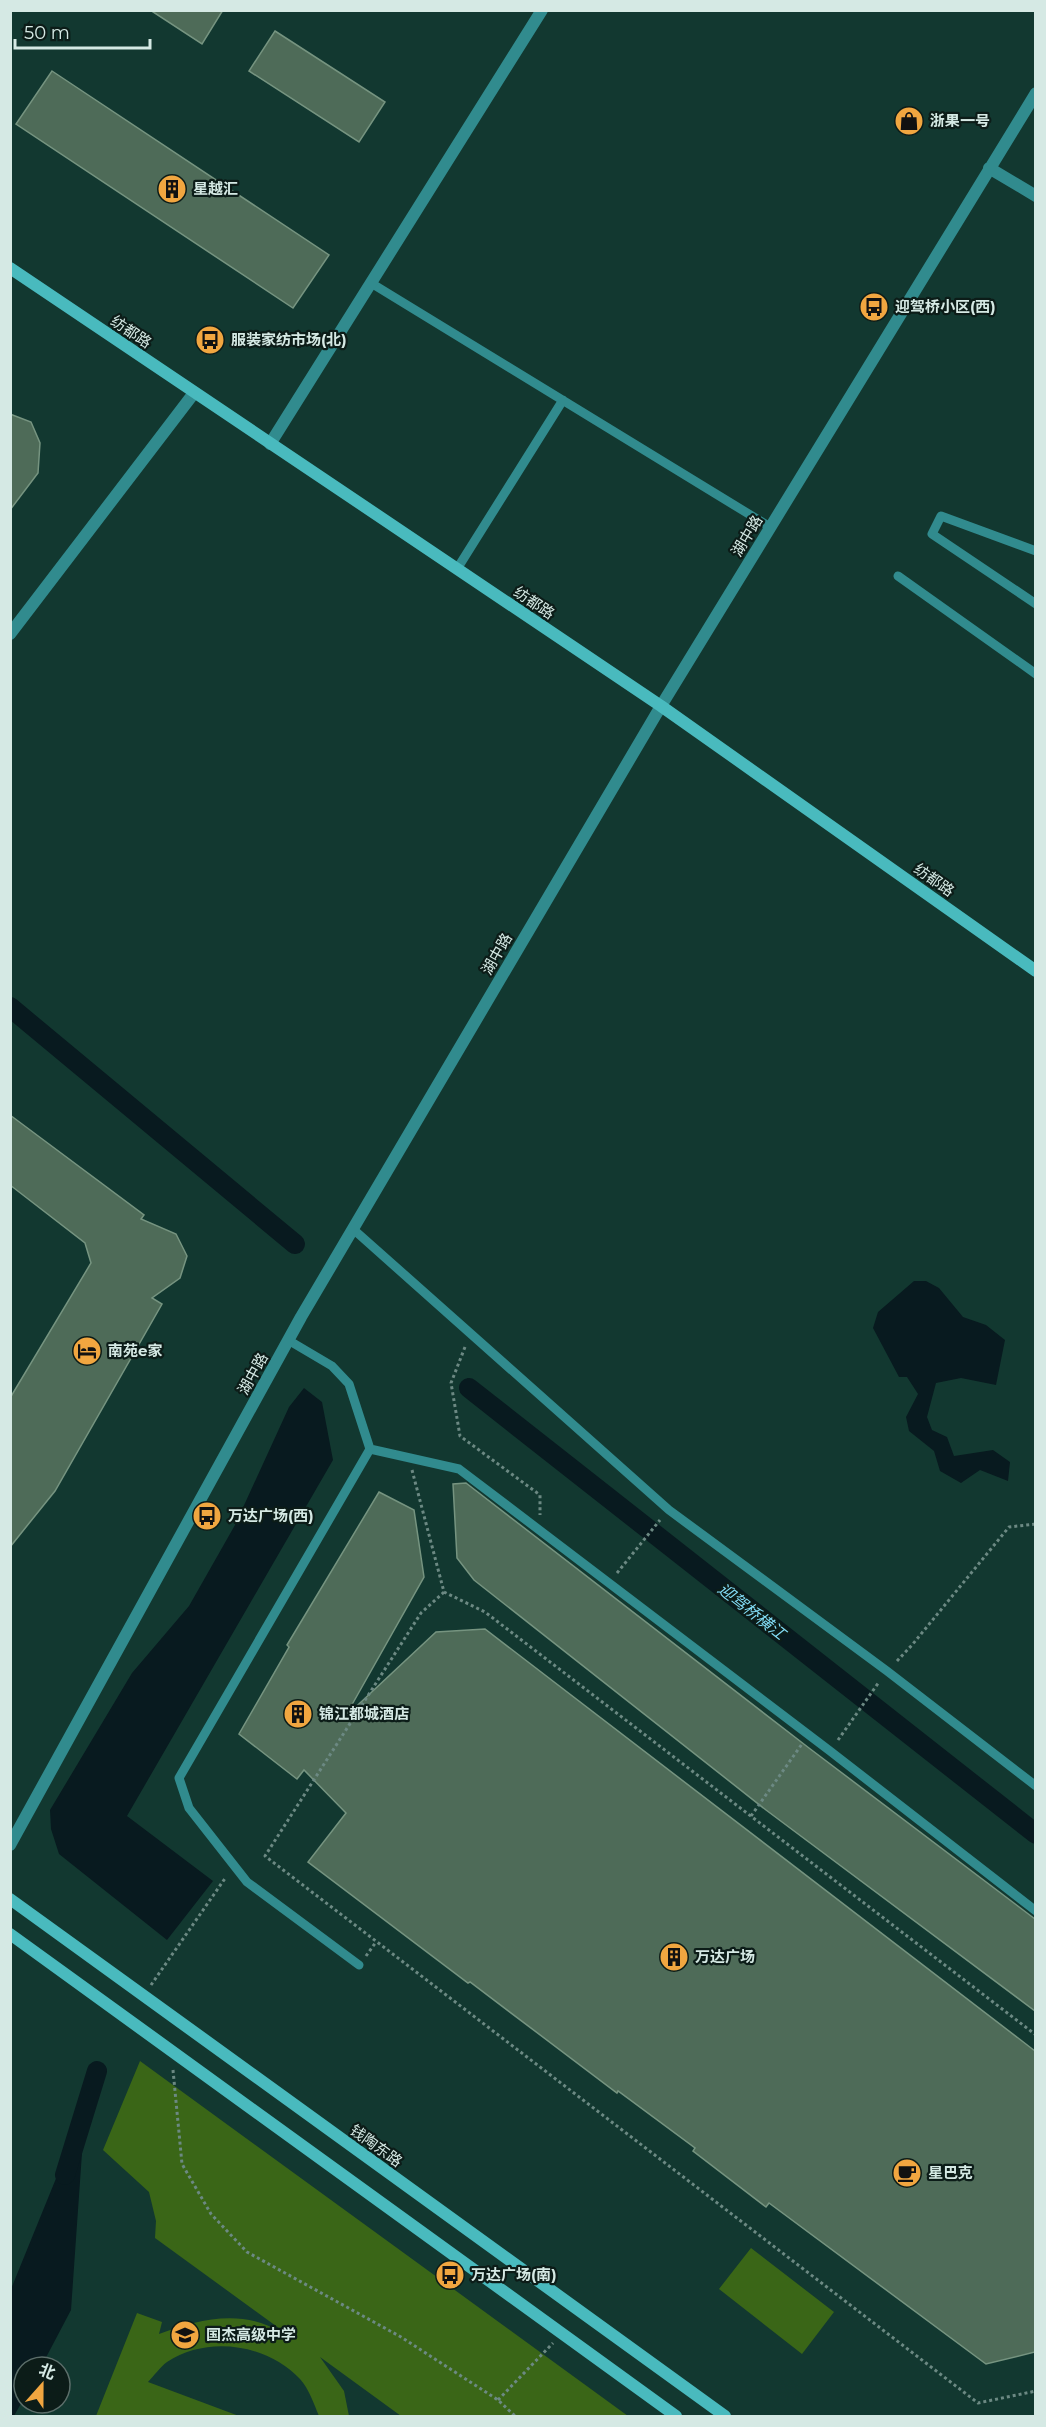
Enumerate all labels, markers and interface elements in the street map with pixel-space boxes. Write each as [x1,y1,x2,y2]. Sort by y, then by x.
scale bar [15,12,150,50]
text: 50 m [24,22,70,44]
shop icon: 浙果一号 [893,105,925,137]
place label: 浙果一号 [930,111,990,130]
building icon: 星越汇 [156,173,188,205]
place label: 星越汇 [193,179,238,198]
bus stop icon: 迎驾桥小区(西) [858,291,890,323]
place label: 迎驾桥小区(西) [895,297,996,316]
street label: 纺都路 [107,311,155,352]
bus stop icon: 服装家纺市场(北) [194,324,226,356]
place label: 服装家纺市场(北) [231,330,347,349]
street label: 湖中路 [727,512,766,560]
street label: 纺都路 [510,582,558,623]
street label: 纺都路 [910,859,958,900]
street label: 湖中路 [477,930,516,978]
hotel icon: 南苑e家 [71,1335,103,1367]
place label: 南苑e家 [108,1341,162,1360]
street label: 湖中路 [233,1349,272,1398]
bus stop icon: 万达广场(西) [191,1500,223,1532]
place label: 万达广场(西) [228,1506,314,1525]
water label: 迎驾桥横江 [714,1579,791,1645]
building icon: 锦江都城酒店 [282,1698,314,1730]
place label: 锦江都城酒店 [319,1704,409,1723]
building icon: 万达广场 [658,1941,690,1973]
place label: 万达广场 [695,1947,755,1966]
street label: 钱陶东路 [346,2120,406,2171]
cafe icon: 星巴克 [891,2157,923,2189]
place label: 星巴克 [928,2163,973,2182]
bus stop icon: 万达广场(南) [434,2259,466,2291]
place label: 万达广场(南) [471,2265,557,2284]
school or university icon: 国杰高级中学 [169,2319,201,2351]
place label: 国杰高级中学 [206,2325,296,2344]
north arrow [12,2355,72,2415]
text: 北 [36,2360,58,2383]

